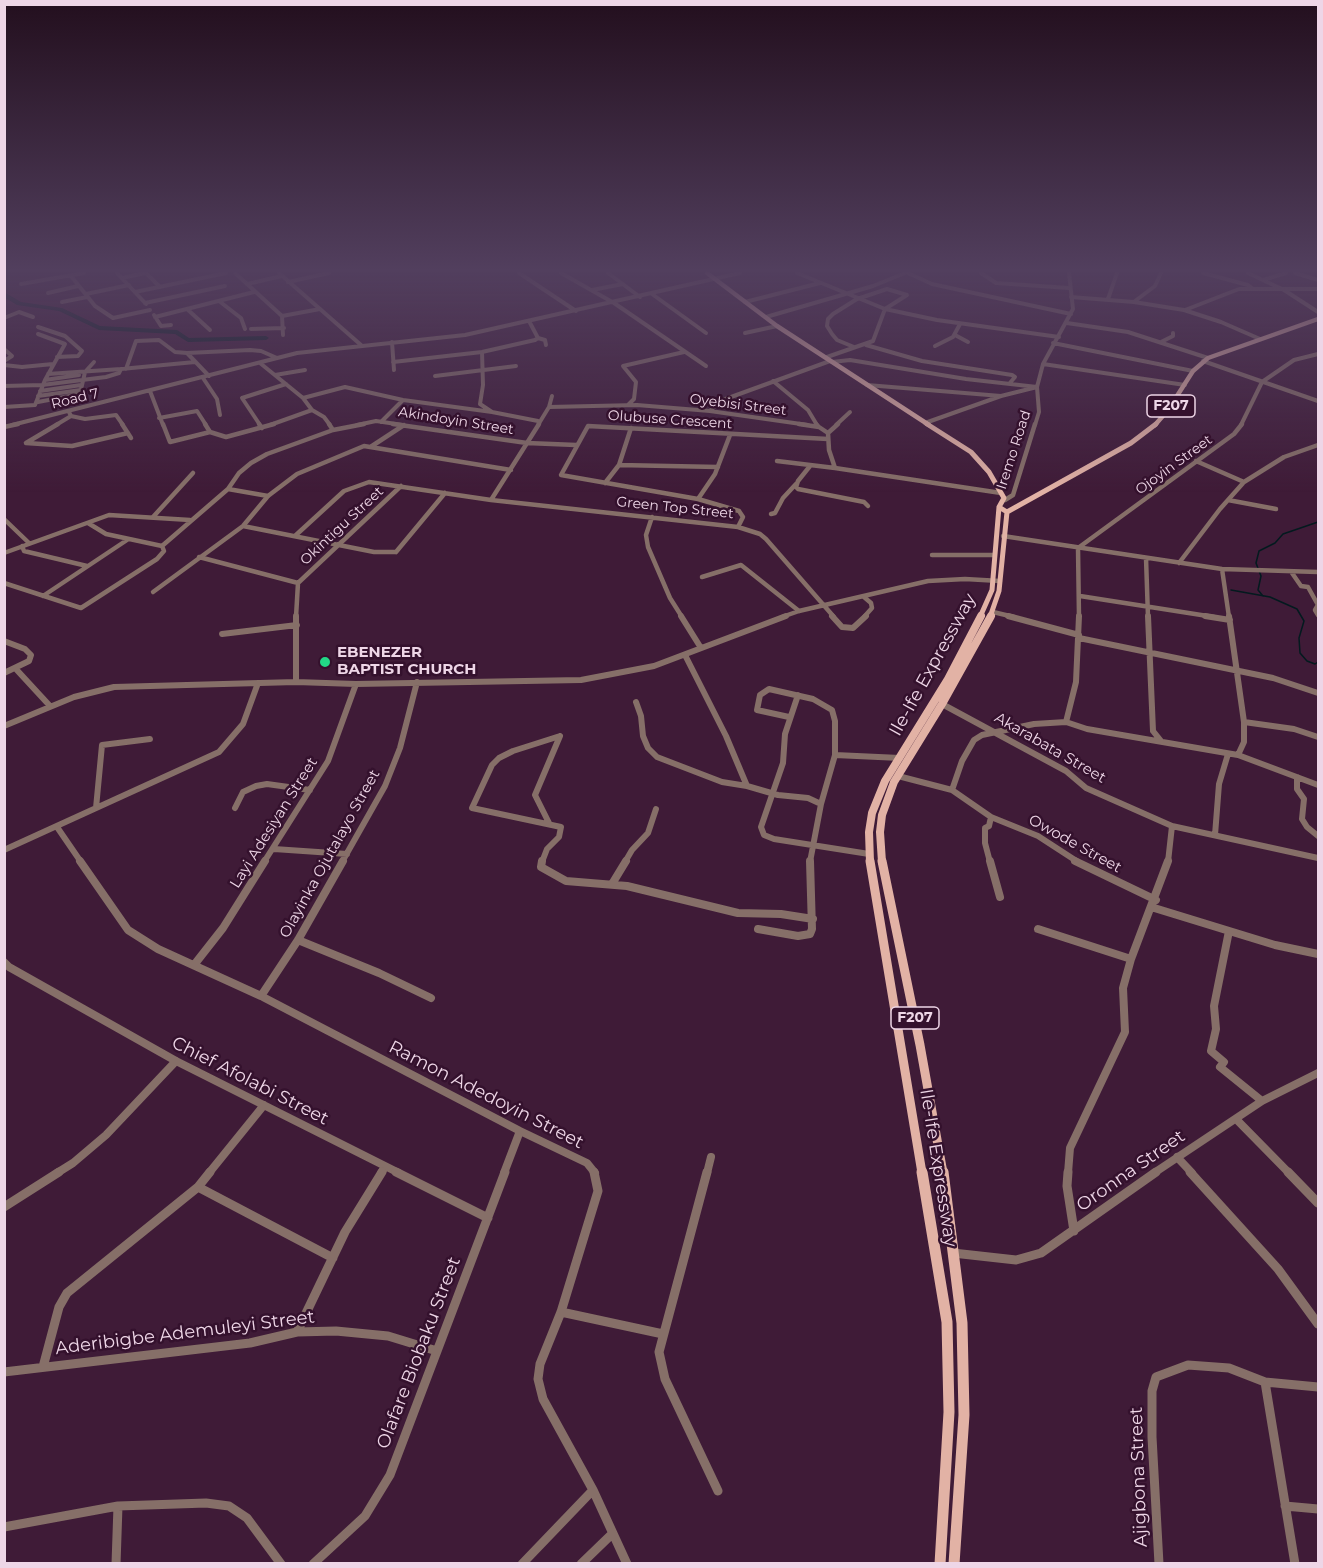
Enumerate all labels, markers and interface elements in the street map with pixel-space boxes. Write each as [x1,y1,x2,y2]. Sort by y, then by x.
street label: Road 7 [49,385,101,413]
street label: Oyebisi Street [689,391,787,419]
road number: F207 [1147,395,1195,417]
street label: Akindoyin Street [397,404,515,438]
street label: Olubuse Crescent [607,407,733,433]
street label: Iremo Road [993,408,1035,492]
street label: Ojoyin Street [1132,431,1216,499]
street label: Okintigu Street [297,483,387,569]
street label: Green Top Street [616,493,734,523]
street label: Ile-Ife Expressway [885,590,981,740]
place label: EBENEZER BAPTIST CHURCH [337,644,476,679]
marker: EBENEZER BAPTIST CHURCH [318,655,332,669]
street label: Akarabata Street [991,709,1109,787]
street label: Layi Adesiyan Street [226,754,322,892]
street label: Olayinka Ojutalayo Street [276,767,384,941]
street label: Owode Street [1025,811,1125,877]
road number: F207 [891,1007,939,1029]
street label: Chief Afolabi Street [168,1032,332,1130]
street label: Ramon Adedoyin Street [385,1036,587,1154]
street label: Ile-Ife Expressway [915,1088,961,1248]
street label: Oronna Street [1073,1126,1189,1216]
street label: Olafare Biobaku Street [372,1254,466,1452]
street label: Aderibigbe Ademuleyi Street [54,1306,316,1360]
street label: Ajigbona Street [1126,1406,1152,1548]

